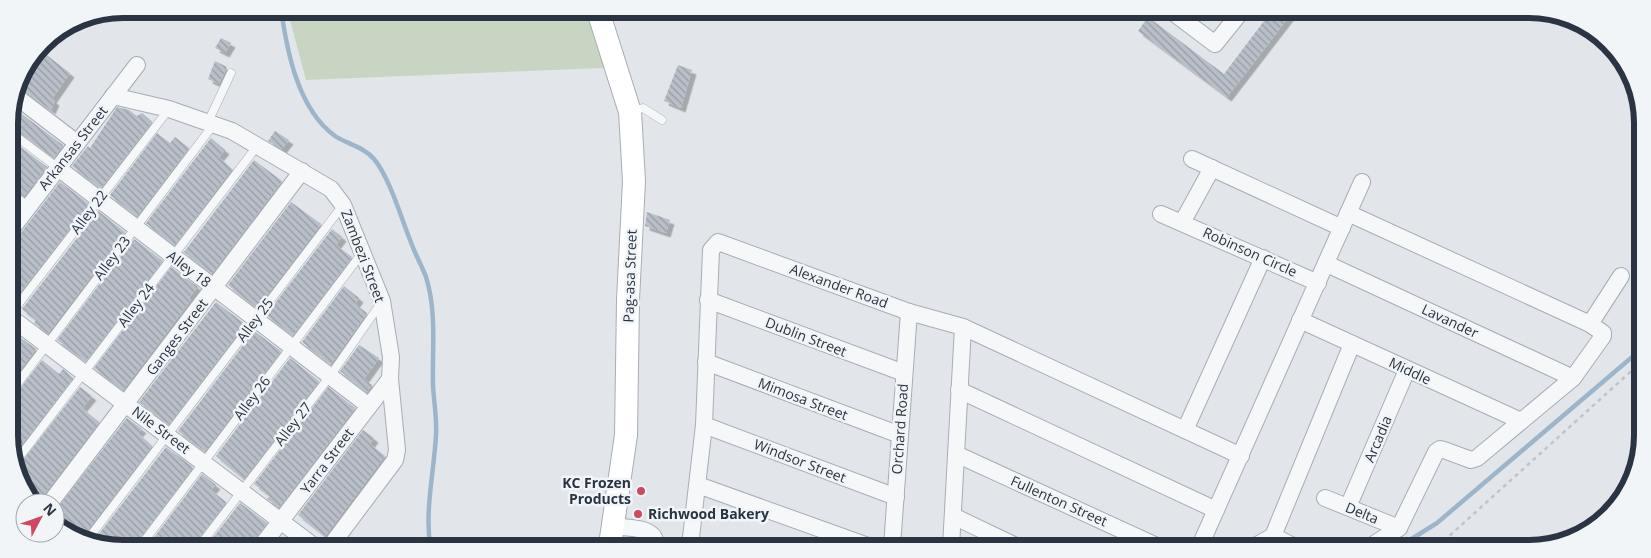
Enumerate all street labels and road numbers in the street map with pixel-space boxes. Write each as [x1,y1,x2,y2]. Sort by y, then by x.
street label: Arkansas Street [34,102,112,194]
street label: Alley 22 [66,186,111,238]
street label: Zambezi Street [337,207,390,305]
street label: Robinson Circle [1200,222,1300,281]
street label: Pag-asa Street [618,229,641,323]
street label: Alley 23 [89,232,134,284]
street label: Alley 18 [163,246,215,291]
street label: Alexander Road [787,259,891,312]
street label: Alley 24 [113,279,158,331]
street label: Ganges Street [142,294,212,379]
street label: Alley 25 [232,294,277,346]
street label: Lavander [1419,299,1482,342]
street label: Dublin Street [763,312,850,361]
street label: Middle [1386,353,1435,389]
street label: Alley 26 [229,372,274,424]
street label: Mimosa Street [756,373,851,424]
street label: Orchard Road [887,383,912,475]
street label: Alley 27 [270,398,316,449]
street label: Nile Street [128,401,194,458]
street label: Arcadia [1359,413,1396,465]
street label: Yarra Street [296,424,358,497]
street label: Windsor Street [751,434,849,487]
street label: Fullenton Street [1008,471,1111,530]
street label: Delta [1343,497,1382,528]

